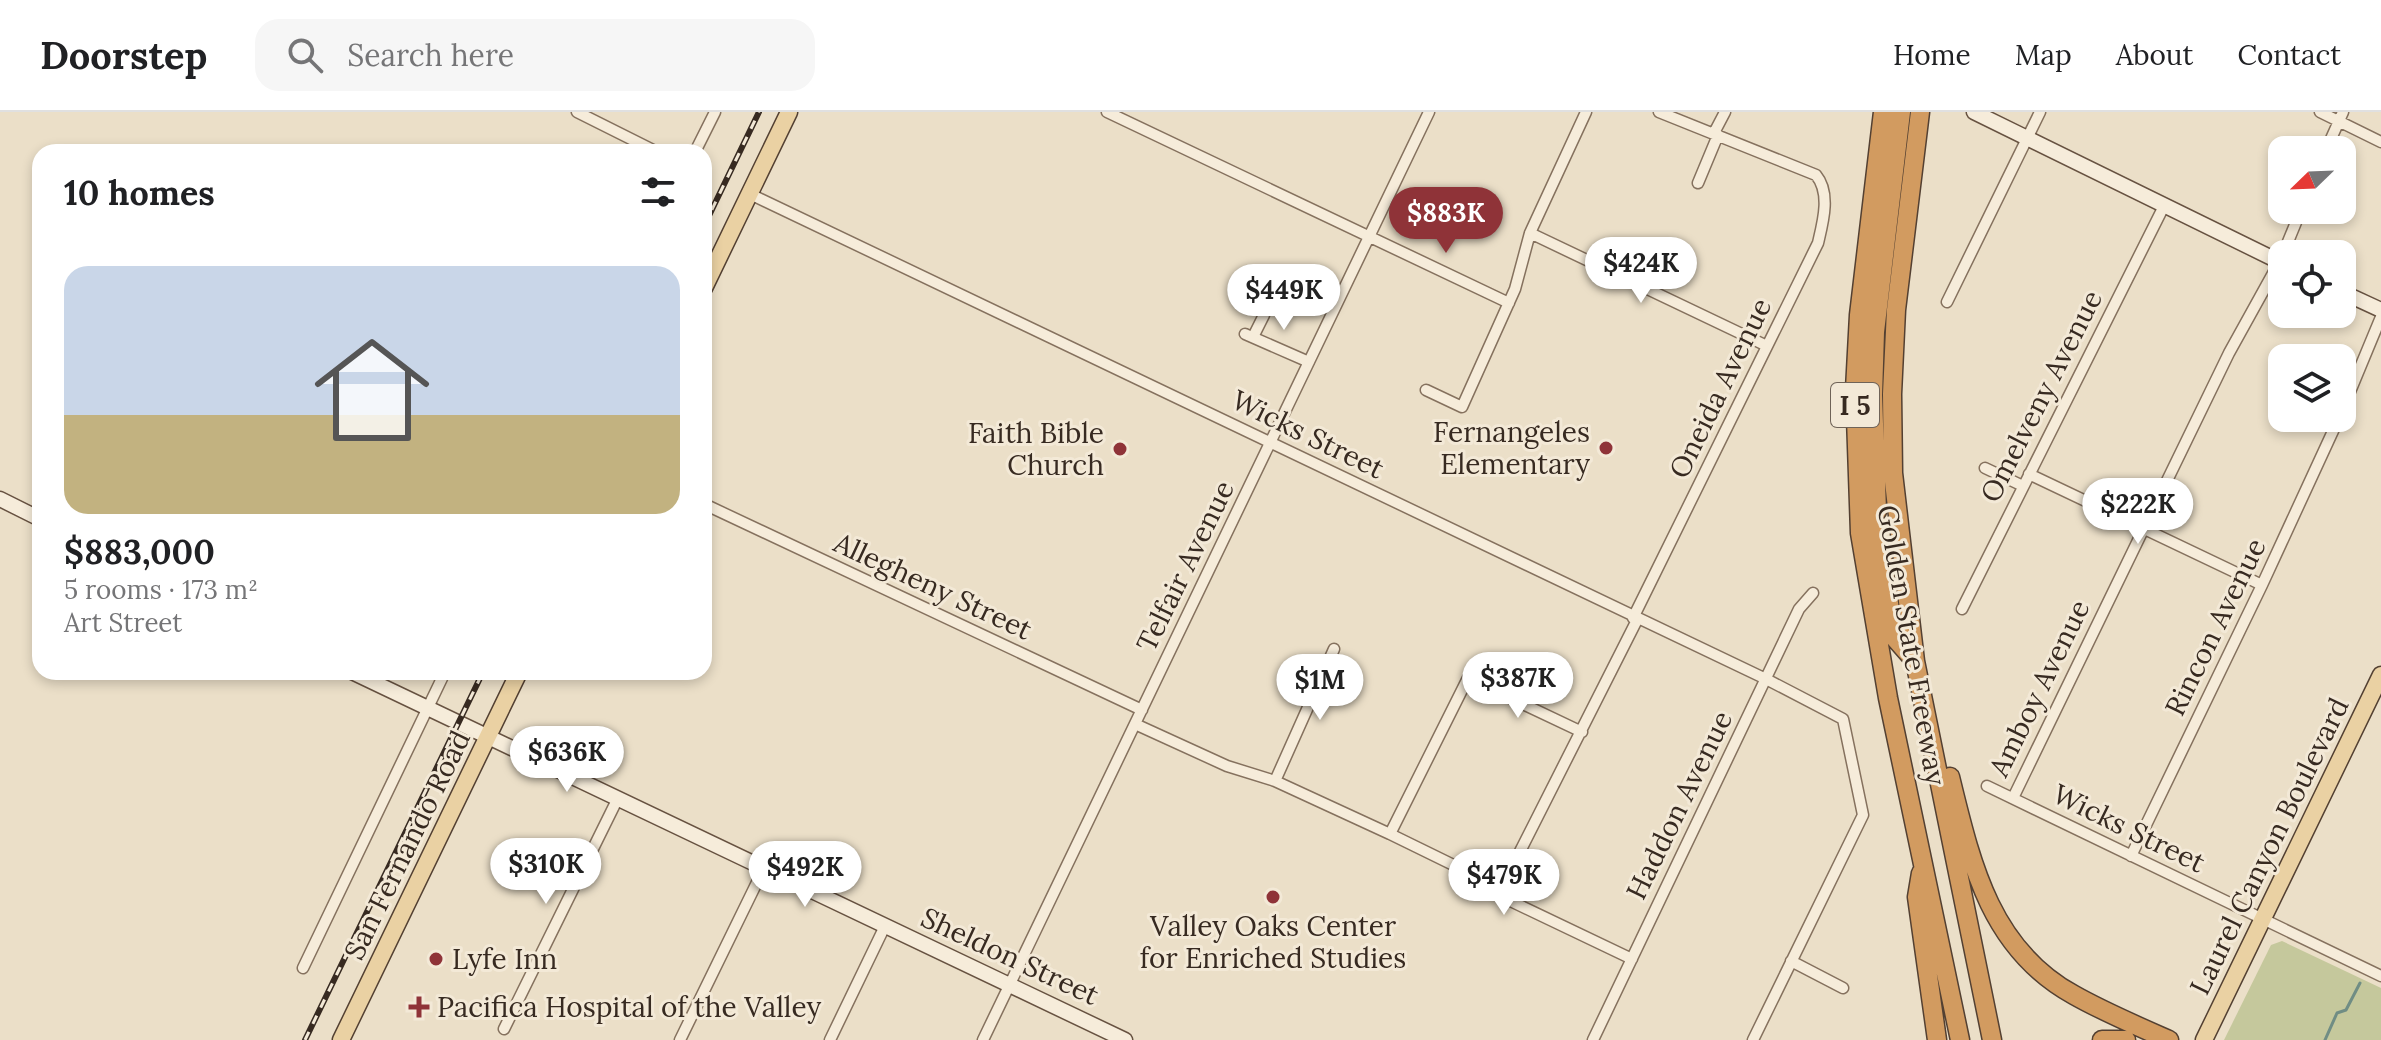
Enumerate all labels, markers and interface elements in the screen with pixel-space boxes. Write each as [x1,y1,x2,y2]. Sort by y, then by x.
search box [255,19,815,91]
text: Doorstep [40,31,207,79]
icon: search [283,33,327,77]
text: Search here [347,36,514,74]
text: Home [1893,37,1971,73]
text: Map [2015,37,2072,73]
text: About [2116,37,2193,73]
text: Contact [2237,37,2341,73]
north arrow [2268,136,2356,224]
map controls [2268,136,2356,432]
icon: filters [636,170,680,214]
text: 10 homes [64,171,215,214]
pin: $883K [1390,187,1502,255]
text: $883K [1407,196,1485,229]
pin: $424K [1585,237,1697,305]
button: locate [2268,240,2356,328]
text: $424K [1603,246,1679,279]
pin: $449K [1228,264,1340,332]
text: $449K [1245,273,1323,306]
street label: Omelveny Avenue [1972,284,2110,508]
street label: Oneida Avenue [1661,292,1779,484]
icon: home [300,318,444,462]
button: layers [2268,344,2356,432]
street label: Wicks Street [1226,382,1390,486]
road number: I 5 [1831,383,1879,427]
place label: Fernangeles Elementary [1433,414,1590,482]
place label: Faith Bible Church [968,415,1104,483]
marker: Fernangeles Elementary [1597,439,1615,457]
marker: Faith Bible Church [1111,440,1129,458]
street label: Telfair Avenue [1128,475,1242,657]
pin: $222K [2082,478,2194,546]
text: $222K [2100,487,2176,520]
street label: Golden State Freeway [1870,502,1954,788]
street label: Allegheny Street [827,524,1038,648]
text: $883,000 [64,530,215,573]
street label: Rincon Avenue [2157,532,2273,722]
text: 5 rooms · 173 m² [64,573,258,606]
street label: Amboy Avenue [1980,594,2097,783]
text: Art Street [64,606,182,639]
pin: $387K [1462,652,1574,720]
pin: $1M [1281,654,1359,722]
text: $387K [1480,661,1556,694]
text: $1M [1294,663,1346,696]
street label: Laurel Canyon Boulevard [2181,692,2357,1000]
street label: Haddon Avenue [1618,705,1740,905]
street label: San Fernando Road [336,724,478,966]
pin: $636K [511,726,623,794]
text: $636K [528,735,606,768]
street label: Wicks Street [2047,776,2211,880]
pin: $310K [490,838,602,906]
pin: $492K [749,841,861,909]
text: $310K [508,847,584,880]
pin: $479K [1448,849,1560,917]
text: $492K [767,850,843,883]
text: $479K [1466,858,1542,891]
marker: Valley Oaks Center for Enriched Studies [1264,888,1282,906]
street label: Sheldon Street [915,899,1105,1013]
place label: Valley Oaks Center for Enriched Studies [1140,908,1406,976]
place label: Lyfe Inn [452,941,557,977]
marker: Lyfe Inn [427,950,445,968]
place label: Pacifica Hospital of the Valley [437,989,821,1025]
marker: Pacifica Hospital of the Valley [408,996,430,1018]

